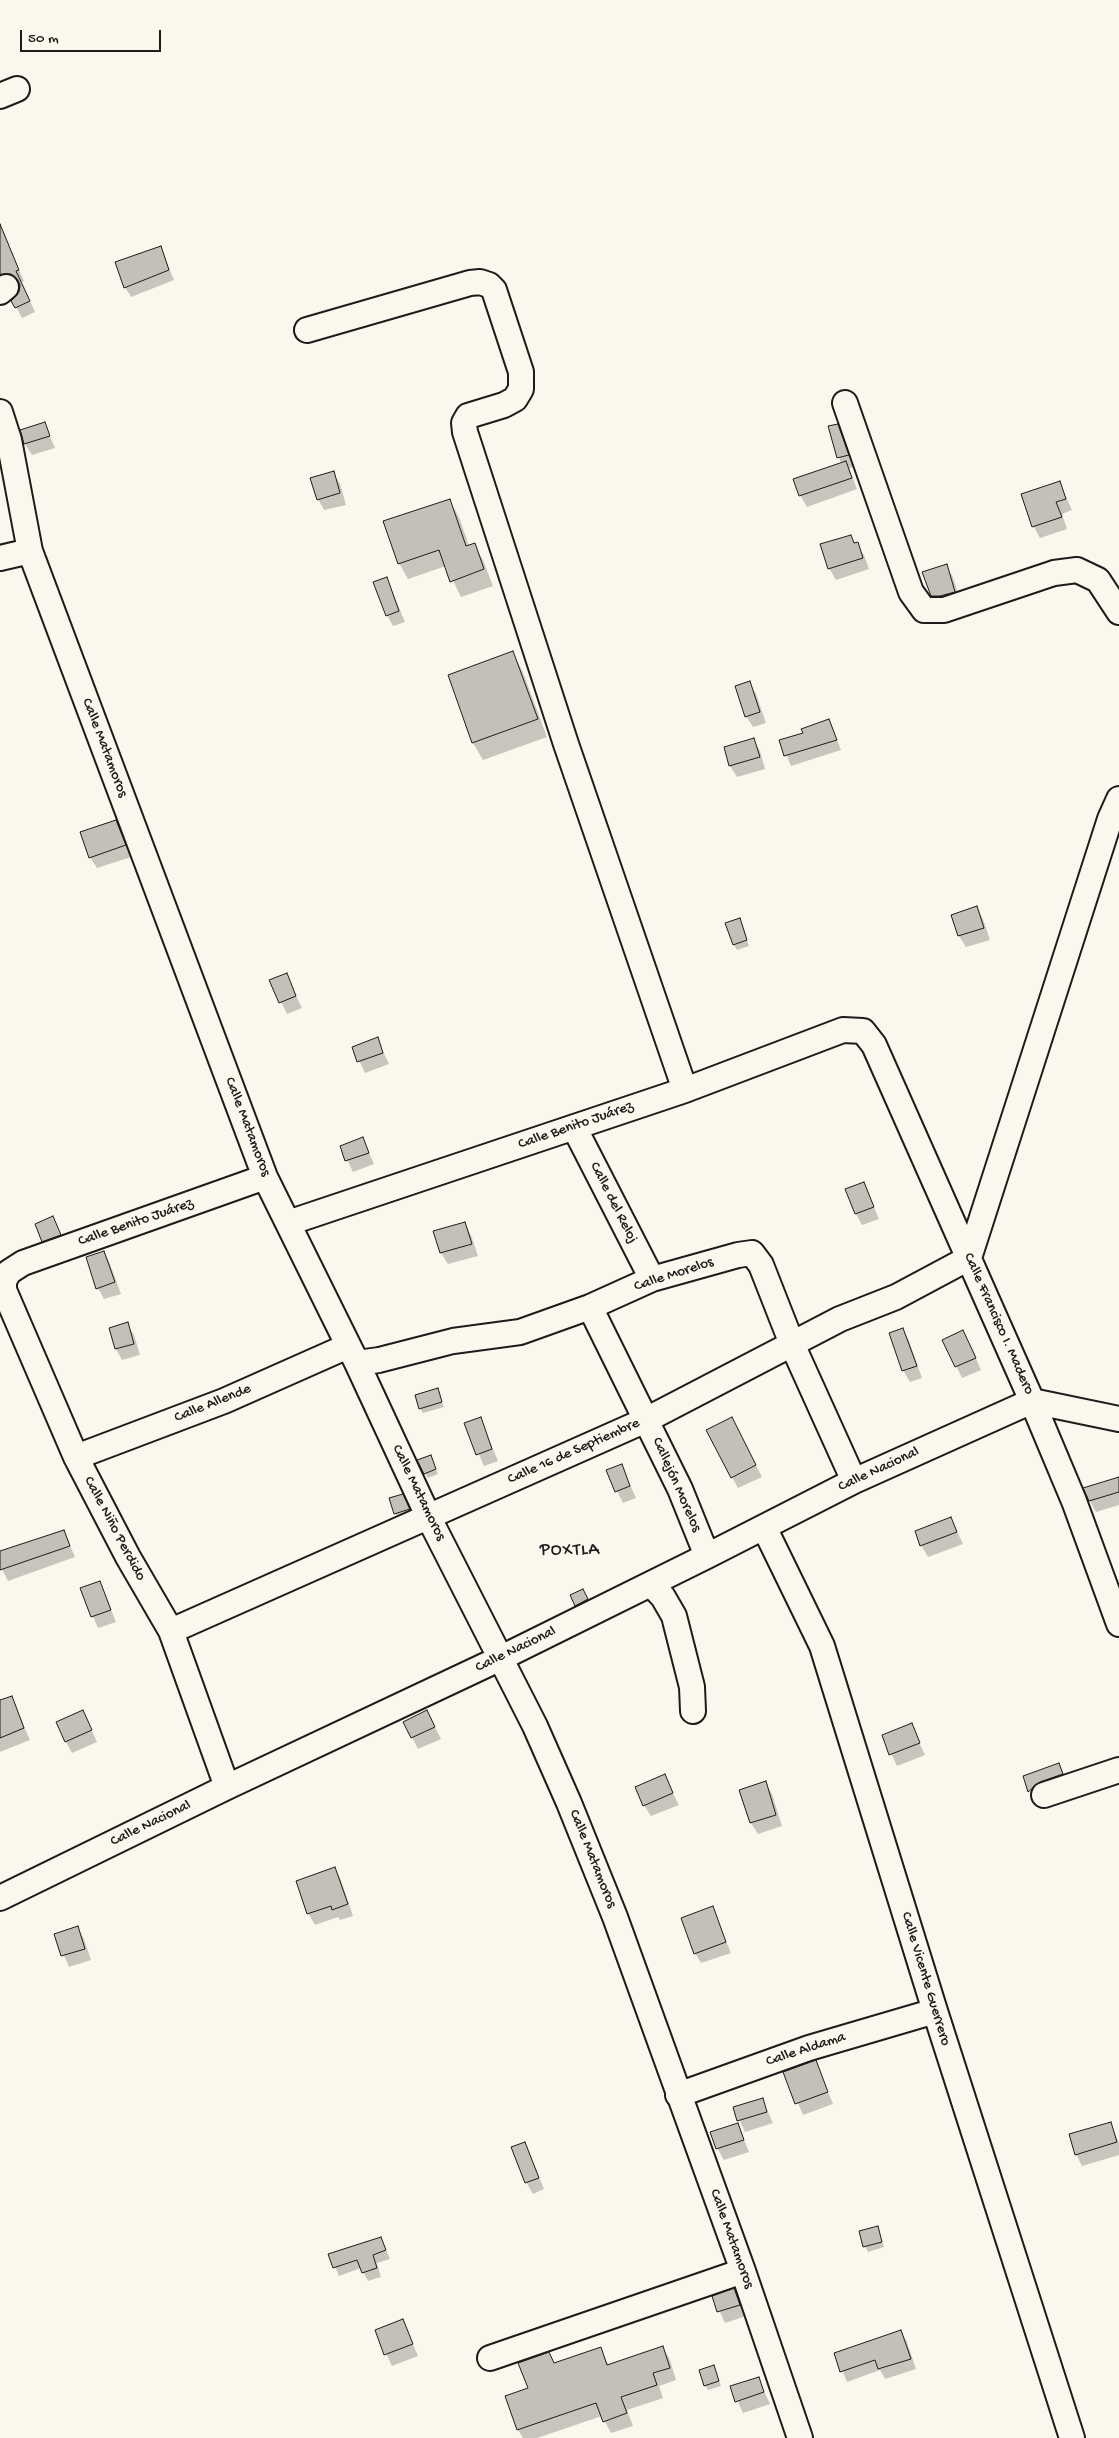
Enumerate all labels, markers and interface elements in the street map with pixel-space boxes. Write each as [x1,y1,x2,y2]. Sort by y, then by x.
scale bar [22,20,164,52]
text: 50 m [28,30,59,48]
street label: Calle Matamoros [77,696,131,800]
street label: Calle Matamoros [220,1075,274,1179]
street label: Calle Benito Juárez [516,1098,636,1154]
street label: Calle del Reloj [585,1159,641,1247]
street label: Calle Benito Juárez [76,1195,196,1251]
street label: Calle Francisco I. Madero [959,1250,1037,1398]
street label: Calle Morelos [632,1254,716,1296]
street label: Calle Allende [172,1380,254,1428]
street label: Calle 16 de Septiembre [505,1415,643,1489]
street label: Callejón Morelos [647,1435,705,1535]
street label: Calle Matamoros [387,1442,449,1544]
street label: Calle Nacional [836,1443,922,1497]
street label: Calle Niño Perdido [79,1474,149,1584]
district label: POXTLA [539,1540,601,1562]
street label: Calle Nacional [473,1623,559,1677]
street label: Calle Nacional [108,1797,194,1851]
street label: Calle Matamoros [564,1807,620,1911]
street label: Calle Vicente Guerrero [896,1910,954,2048]
street label: Calle Aldama [764,2029,848,2071]
street label: Calle Matamoros [705,2187,757,2291]

